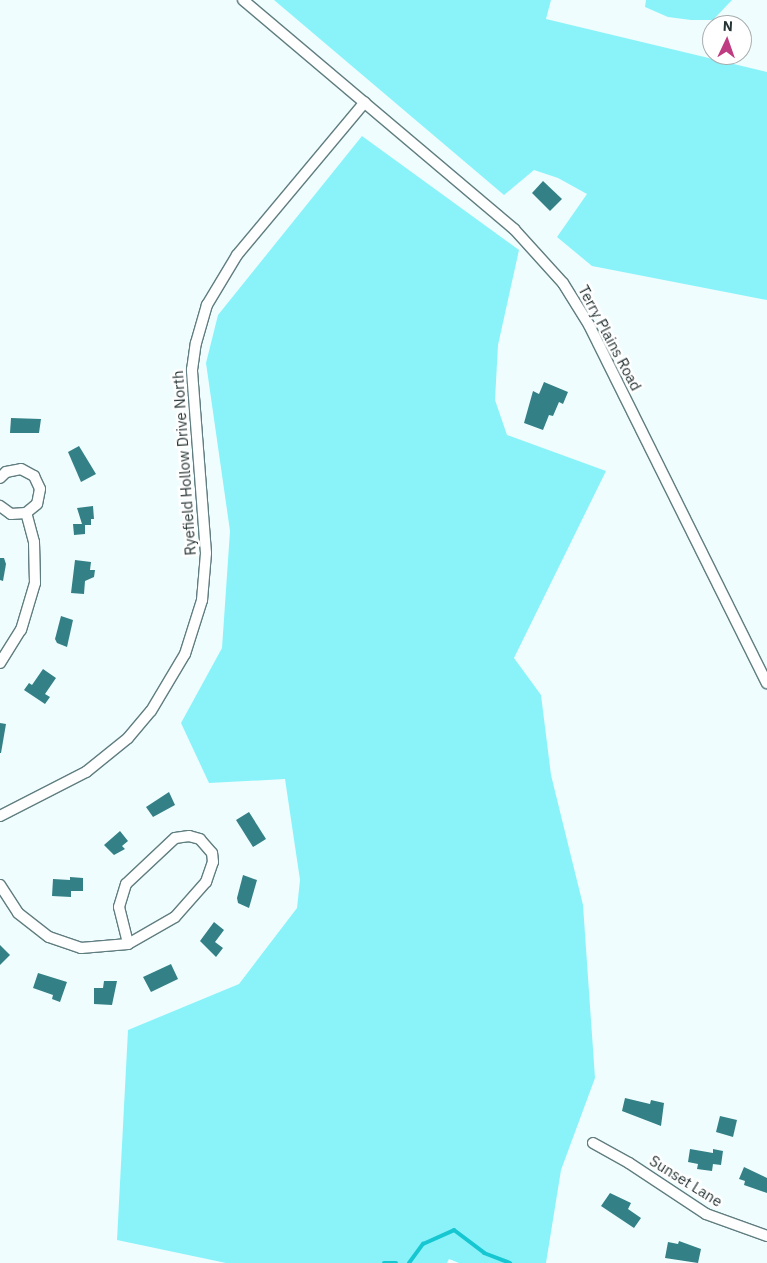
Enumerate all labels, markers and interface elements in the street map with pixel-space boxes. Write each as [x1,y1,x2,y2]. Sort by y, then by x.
north arrow [702,15,752,65]
text: N [722,17,733,35]
street label: Terry Plains Road [575,282,645,394]
street label: Ryefield Hollow Drive North [169,370,199,556]
street label: Sunset Lane [646,1152,726,1210]

